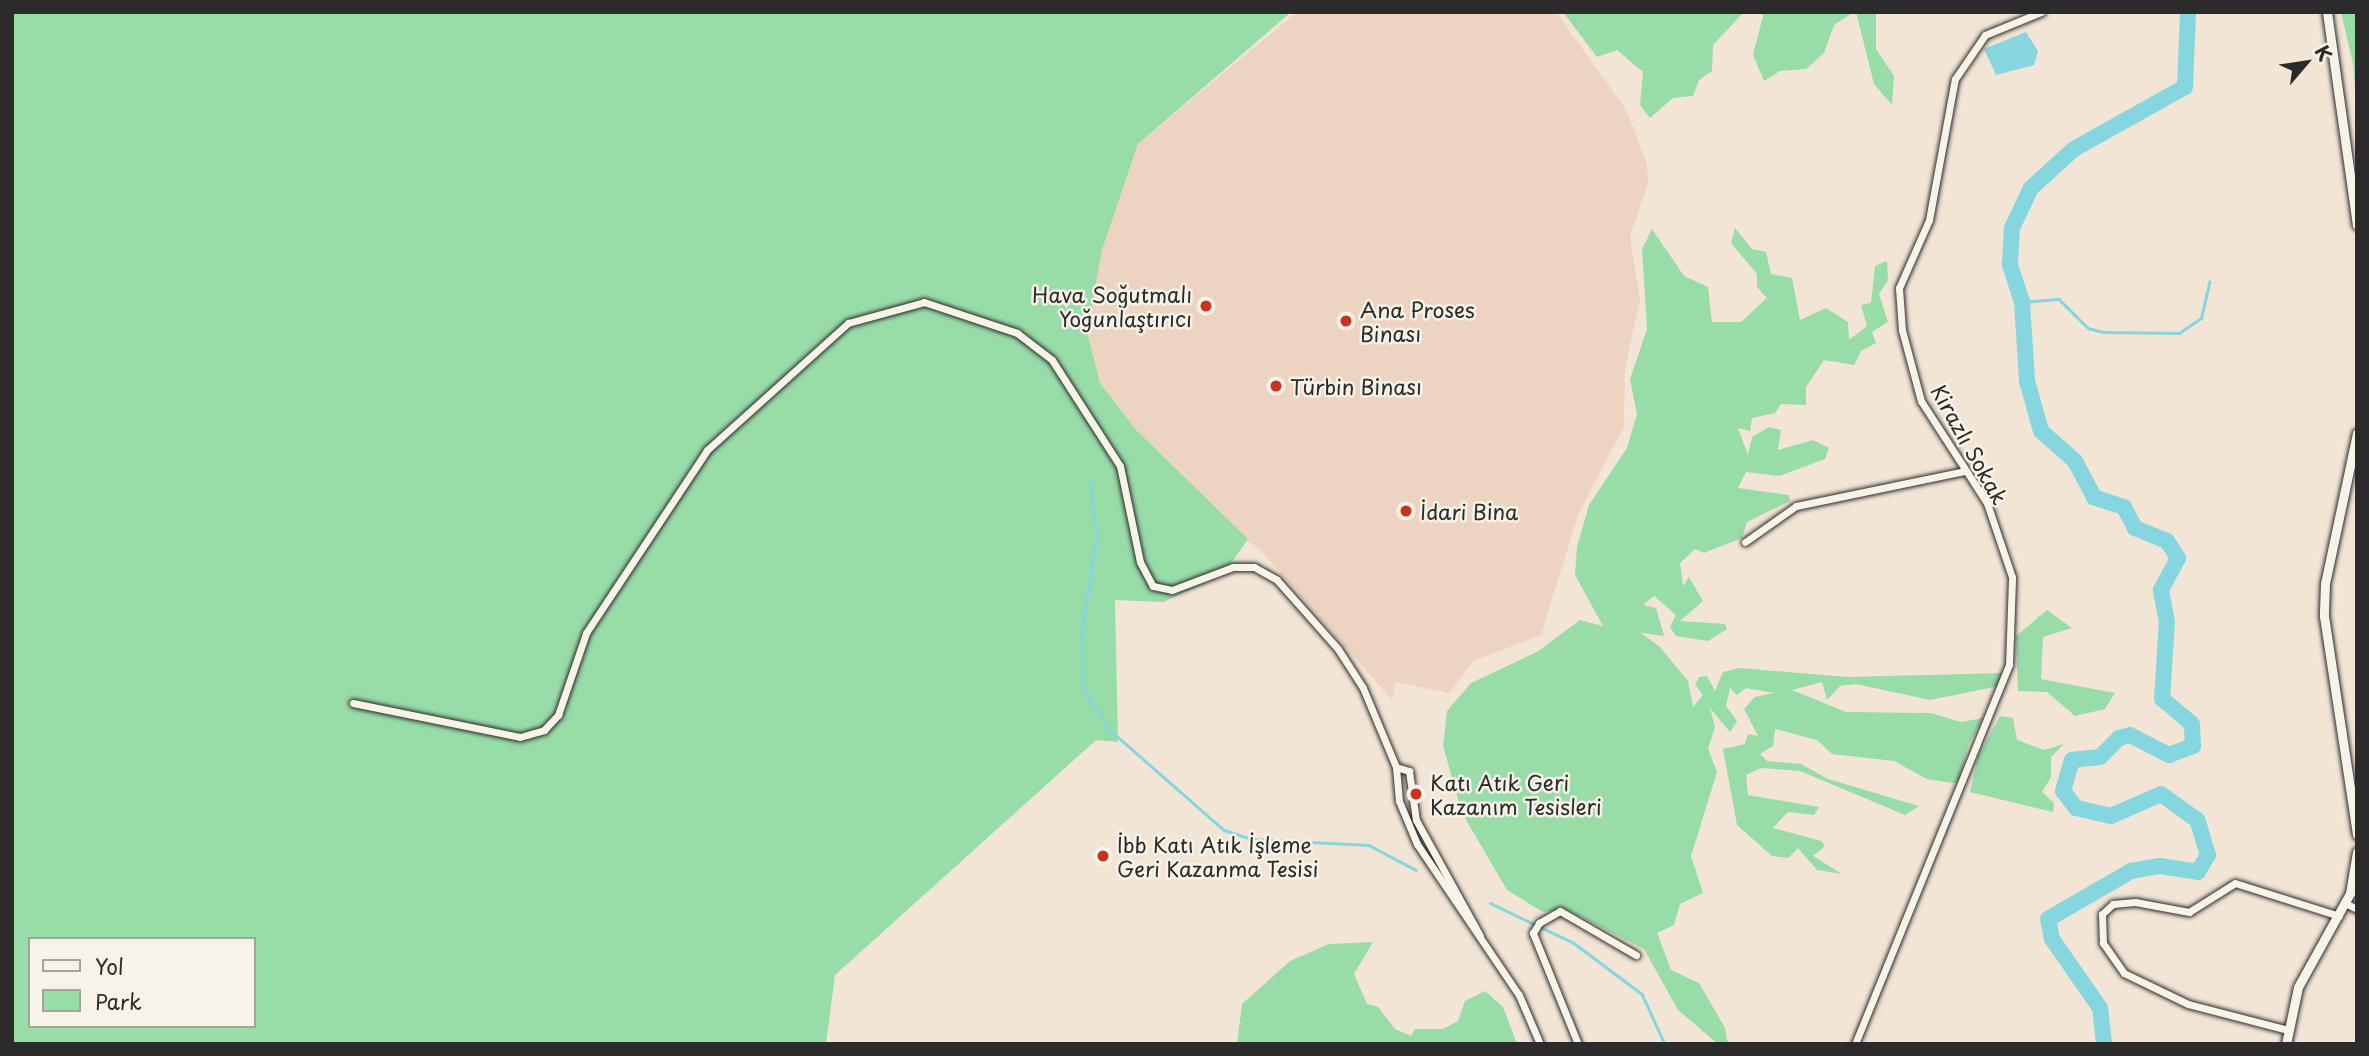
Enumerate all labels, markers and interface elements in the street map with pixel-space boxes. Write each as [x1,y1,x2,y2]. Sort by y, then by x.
north arrow [2271,28,2341,98]
text: K [2309,40,2340,66]
place label: Hava Soğutmalı Yoğunlaştırıcı [1032,281,1192,331]
place label: Ana Proses Binası [1360,296,1473,346]
marker: Hava Soğutmalı Yoğunlaştırıcı [1198,298,1214,314]
marker: Ana Proses Binası [1338,313,1354,329]
place label: Türbin Binası [1290,373,1423,399]
marker: Türbin Binası [1268,378,1284,394]
street label: Kirazlı Sokak [1926,379,2014,509]
place label: İdari Bina [1420,498,1519,524]
marker: İdari Bina [1398,503,1414,519]
place label: Katı Atık Geri Kazanım Tesisleri [1430,769,1601,819]
marker: Katı Atık Geri Kazanım Tesisleri [1408,786,1424,802]
place label: İbb Katı Atık İşleme Geri Kazanma Tesisi [1117,831,1320,881]
marker: İbb Katı Atık İşleme Geri Kazanma Tesisi [1095,848,1111,864]
legend [28,937,256,1028]
text: Yol [95,950,124,982]
text: Park [95,985,142,1017]

